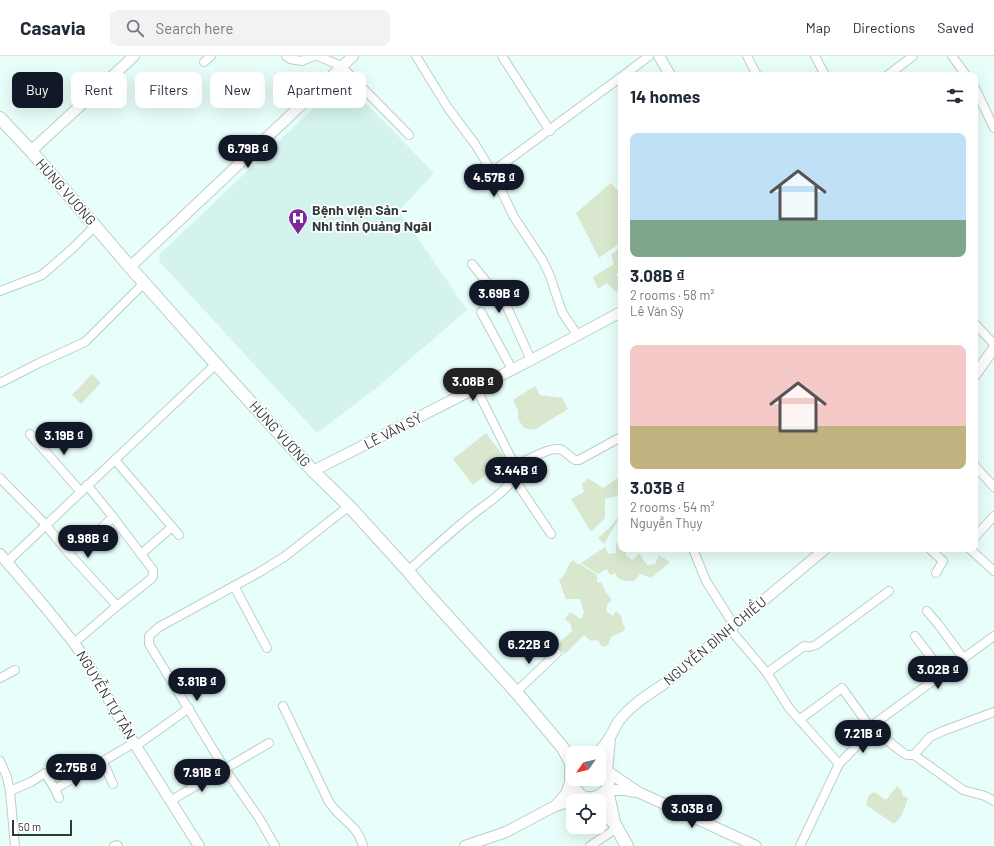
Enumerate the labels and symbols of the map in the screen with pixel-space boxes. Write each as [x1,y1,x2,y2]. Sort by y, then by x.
pin: 6.79B ₫ [211,135,285,169]
street label: HÙNG VƯƠNG [33,155,100,229]
pin: 4.57B ₫ [457,164,531,198]
place label: Bệnh viện Sản - Nhi tỉnh Quảng Ngãi [312,201,432,234]
hospital icon: Bệnh viện Sản - Nhi tỉnh Quảng Ngãi [287,207,309,235]
pin: 3.69B ₫ [462,280,536,314]
pin: 3.08B ₫ [436,368,510,402]
street label: HÙNG VƯƠNG [246,397,314,470]
street label: LÊ VĂN SỸ [361,409,425,452]
pin: 3.19B ₫ [27,422,101,456]
pin: 3.44B ₫ [479,457,553,491]
pin: 9.98B ₫ [51,525,125,559]
street label: NGUYỄN ĐÌNH CHIỂU [659,592,770,689]
pin: 6.22B ₫ [492,631,566,665]
street label: NGUYỄN TỰ TÂN [73,647,140,742]
pin: 3.02B ₫ [901,656,975,690]
pin: 3.81B ₫ [160,668,234,702]
pin: 7.21B ₫ [826,720,900,754]
north arrow [566,746,606,786]
pin: 2.75B ₫ [39,754,113,788]
pin: 7.91B ₫ [165,759,239,793]
pin: 3.03B ₫ [655,795,729,829]
scale bar [12,818,72,837]

